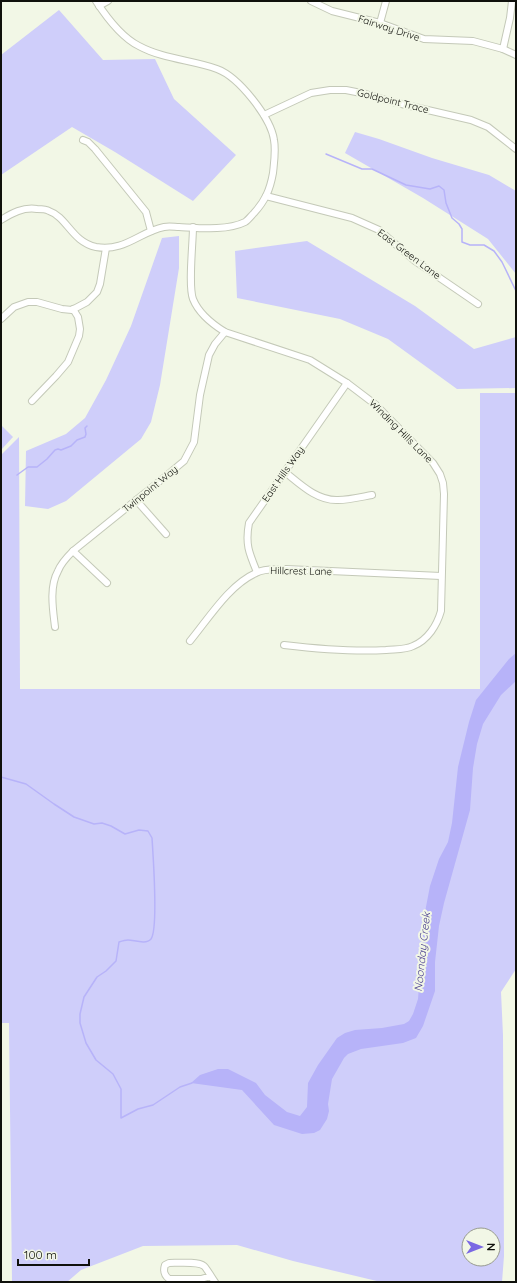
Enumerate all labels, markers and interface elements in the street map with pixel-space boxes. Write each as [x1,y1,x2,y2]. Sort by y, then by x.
street label: Fairway Drive [356,12,422,44]
street label: Goldpoint Trace [356,86,431,116]
street label: East Green Lane [375,226,443,282]
street label: Winding Hills Lane [366,396,436,466]
street label: East Hills Way [259,444,307,504]
street label: Twinpoint Way [120,463,180,515]
street label: Hillcrest Lane [270,564,332,578]
water label: Noonday Creek [411,911,433,992]
north arrow [461,1227,501,1267]
scale bar [18,1241,89,1267]
text: N [484,1243,498,1251]
text: 100 m [24,1247,57,1262]

